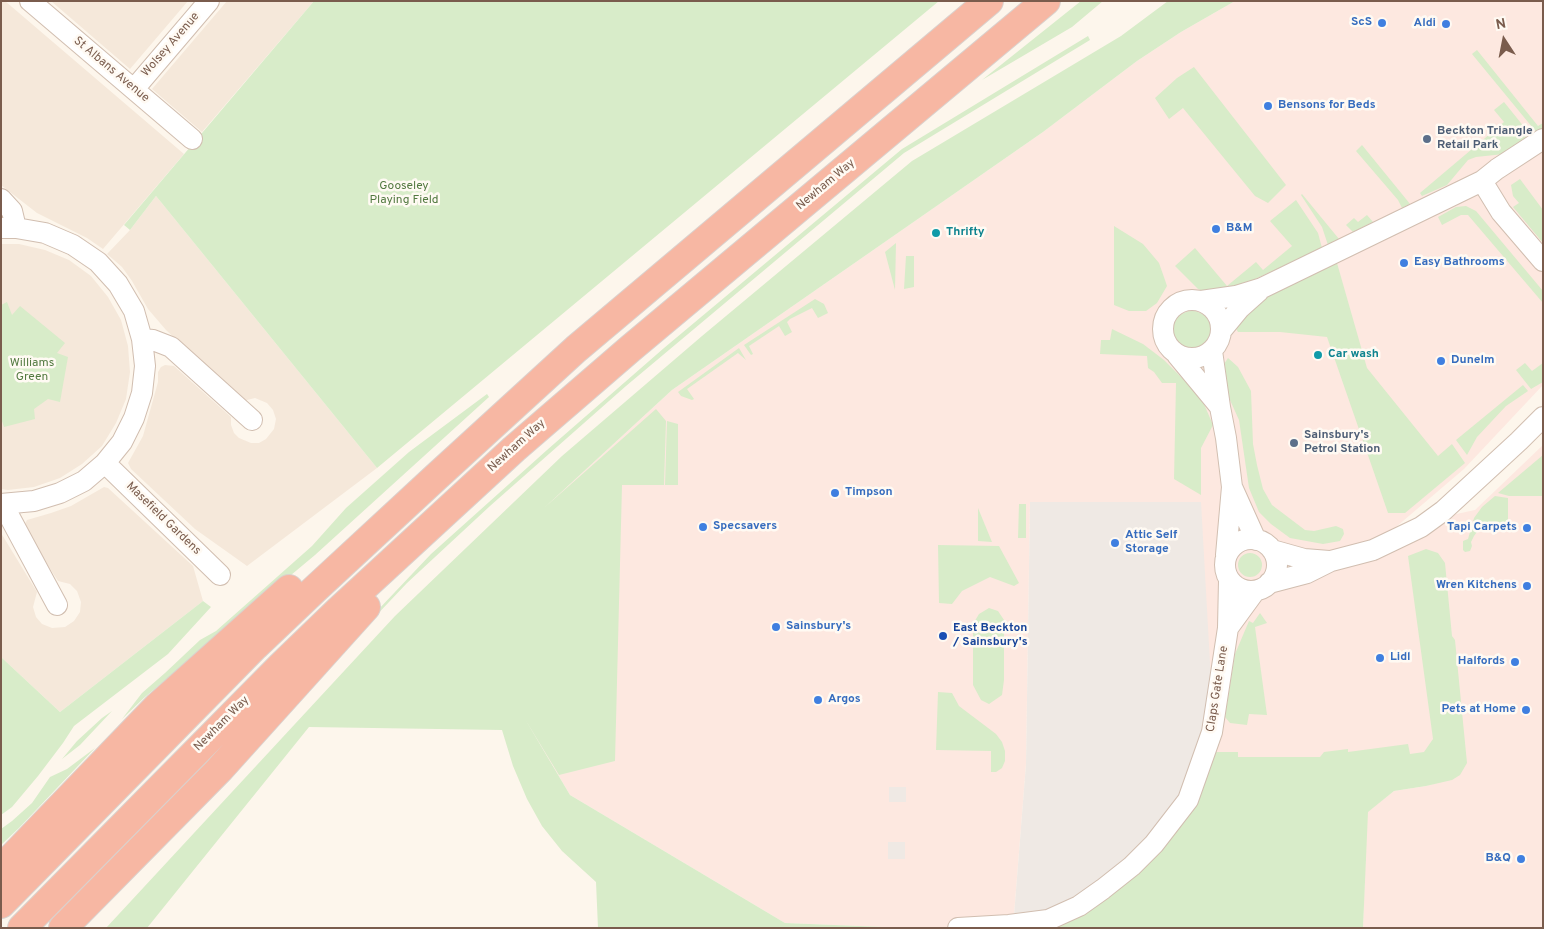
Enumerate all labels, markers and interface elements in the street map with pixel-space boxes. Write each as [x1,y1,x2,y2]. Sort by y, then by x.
street label: Wolsey Avenue [139,10,203,80]
north arrow [1479,15,1529,65]
text: N [1494,15,1508,34]
place label: ScS [1351,16,1372,30]
marker: ScS [1376,17,1388,29]
place label: Aldi [1414,17,1436,31]
marker: Aldi [1440,18,1452,30]
street label: St Albans Avenue [70,34,152,106]
place label: Bensons for Beds [1278,99,1376,113]
marker: Bensons for Beds [1262,100,1274,112]
place label: Beckton Triangle Retail Park [1437,125,1533,153]
marker: Beckton Triangle Retail Park [1421,133,1433,145]
street label: Newham Way [794,156,858,214]
park label: Gooseley Playing Field [369,180,439,208]
place label: B&M [1226,222,1253,236]
marker: B&M [1210,223,1222,235]
place label: Thrifty [946,226,985,240]
marker: Thrifty [930,227,942,239]
place label: Easy Bathrooms [1414,256,1505,270]
marker: Easy Bathrooms [1398,257,1410,269]
place label: Car wash [1328,348,1379,362]
marker: Car wash [1312,349,1324,361]
place label: Dunelm [1451,354,1494,368]
marker: Dunelm [1435,355,1447,367]
park label: Williams Green [10,357,54,385]
street label: Newham Way [485,417,549,475]
place label: Sainsbury's Petrol Station [1304,429,1380,457]
marker: Sainsbury's Petrol Station [1288,437,1300,449]
street label: Masefield Gardens [123,480,203,558]
place label: Timpson [845,486,893,500]
marker: Timpson [829,487,841,499]
place label: Specsavers [713,520,777,534]
marker: Specsavers [697,521,709,533]
place label: Tapi Carpets [1447,521,1517,535]
marker: Tapi Carpets [1521,522,1533,534]
place label: Attic Self Storage [1125,529,1177,557]
marker: Attic Self Storage [1109,537,1121,549]
place label: Wren Kitchens [1436,579,1517,593]
marker: Wren Kitchens [1521,580,1533,592]
place label: Sainsbury's [786,620,851,634]
marker: Sainsbury's [770,621,782,633]
place label: East Beckton / Sainsbury's [953,622,1028,650]
marker: East Beckton / Sainsbury's [937,630,949,642]
street label: Claps Gate Lane [1204,645,1232,733]
place label: Lidl [1390,651,1411,665]
marker: Lidl [1374,652,1386,664]
place label: Halfords [1458,655,1505,669]
marker: Halfords [1509,656,1521,668]
street label: Newham Way [191,693,253,755]
place label: Argos [828,693,861,707]
marker: Argos [812,694,824,706]
place label: Pets at Home [1442,703,1516,717]
marker: Pets at Home [1520,704,1532,716]
place label: B&Q [1486,852,1511,866]
marker: B&Q [1515,853,1527,865]

